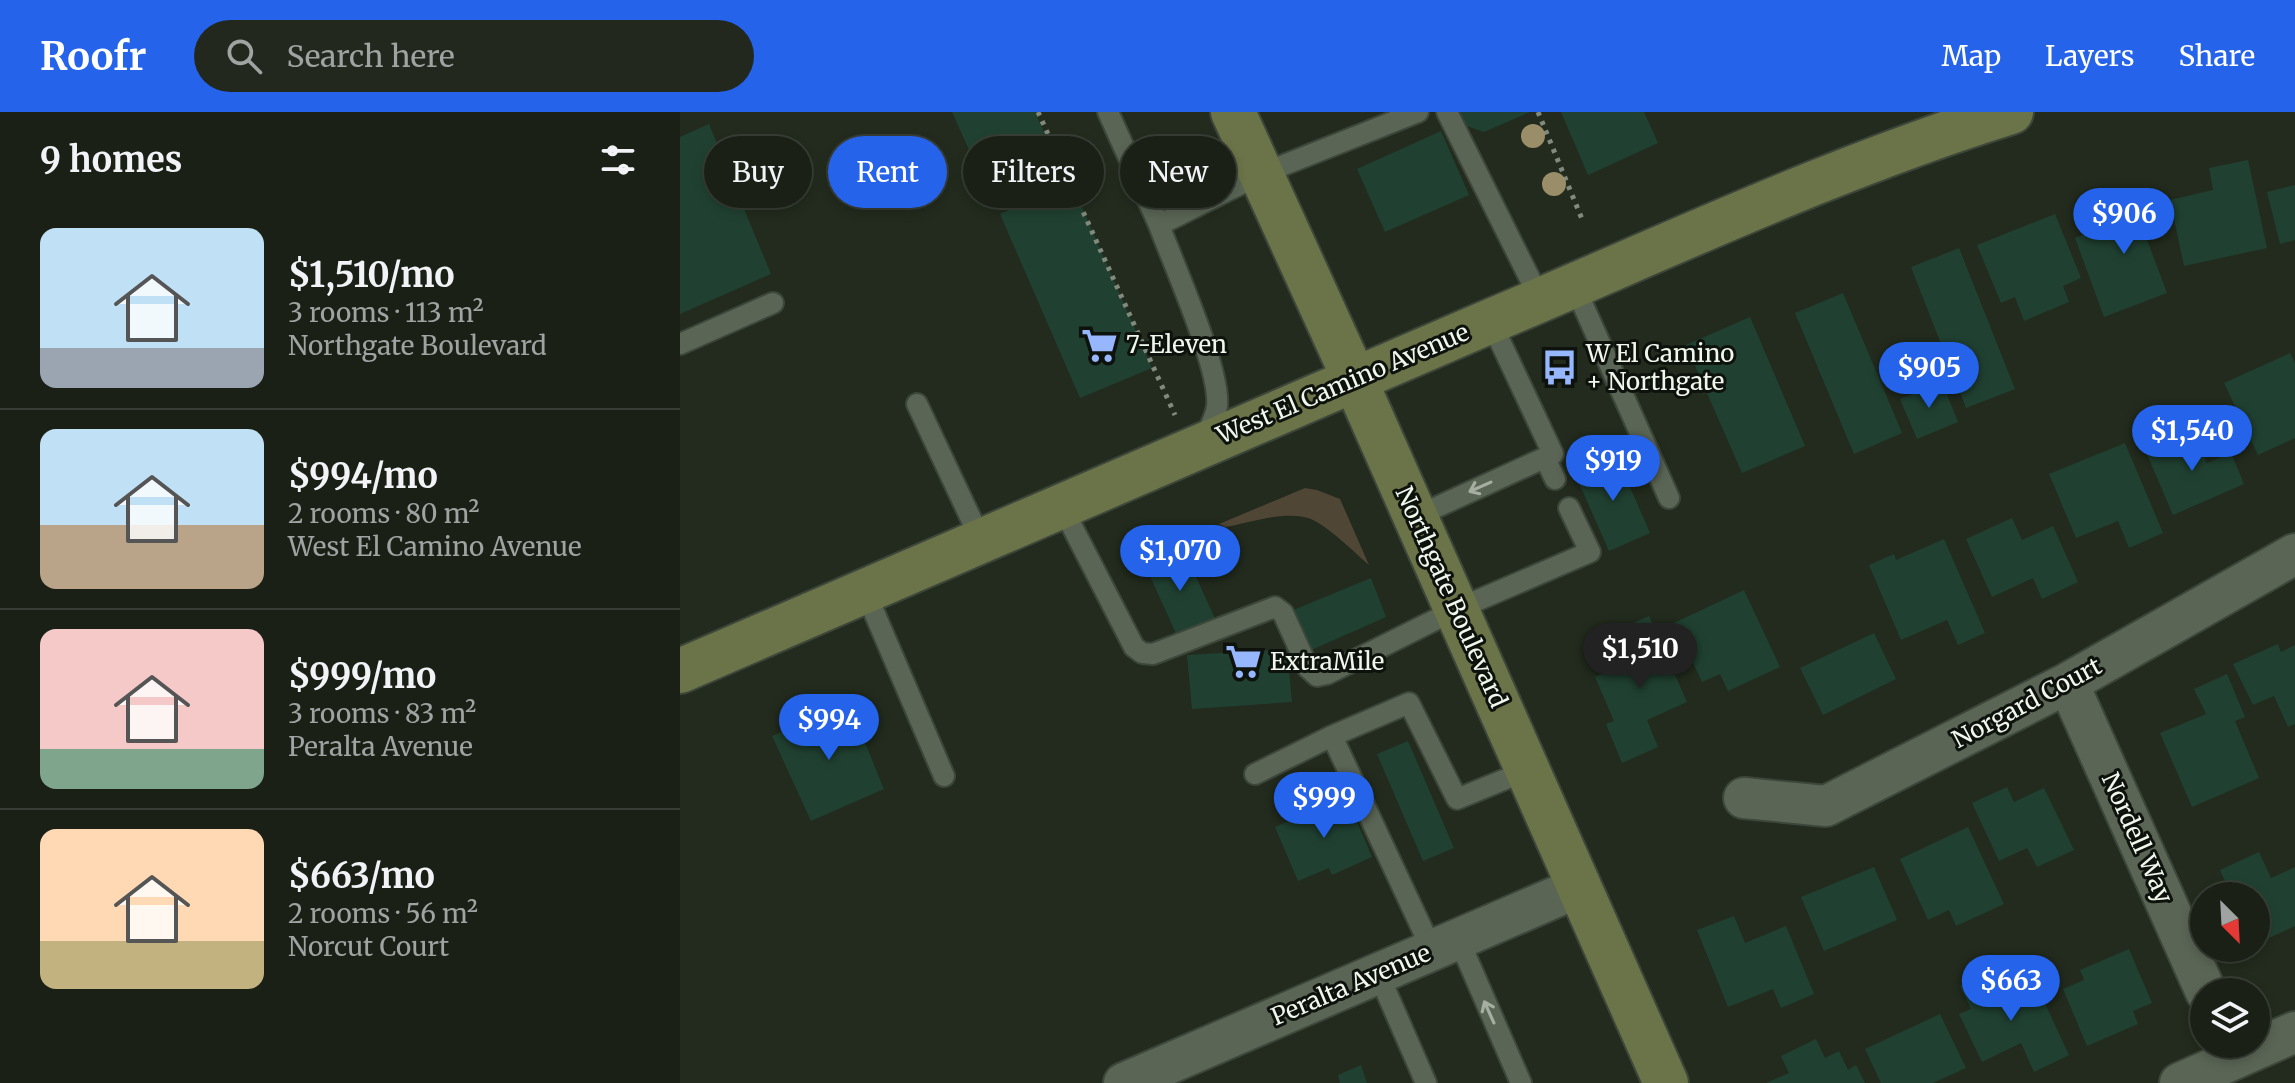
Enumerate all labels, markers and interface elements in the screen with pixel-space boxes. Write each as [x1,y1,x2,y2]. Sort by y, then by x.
search box [194,20,754,92]
text: Roofr [40,33,146,80]
icon: search [222,34,266,78]
text: Search here [286,37,455,75]
text: Map [1941,38,2001,74]
text: Layers [2045,38,2134,74]
text: Share [2178,38,2255,74]
chip: Buy [704,136,812,208]
chip: Rent [828,136,947,208]
chip: Filters [963,136,1104,208]
chip: New [1120,136,1236,208]
icon: filters [596,138,640,182]
text: 9 homes [40,139,182,181]
pin: $906 [2077,188,2171,256]
text: $906 [2091,197,2157,230]
text: $1,510/mo [288,254,455,296]
icon: home [104,260,200,356]
text: 3 rooms · 113 m² [288,296,484,329]
street label: West El Camino Avenue [1211,316,1474,451]
supermarket icon: 7-Eleven [1081,326,1119,364]
text: Northgate Boulevard [288,329,547,362]
place label: 7-Eleven [1126,329,1227,360]
place label: W El Camino + Northgate [1585,338,1734,397]
pin: $905 [1882,342,1976,410]
bus stop icon: W El Camino + Northgate [1541,349,1579,387]
text: $905 [1897,351,1961,384]
pin: $1,540 [2127,405,2257,473]
text: $1,540 [2150,414,2234,447]
pin: $919 [1566,435,1660,503]
text: $919 [1584,444,1642,477]
text: $994/mo [288,455,438,497]
icon: home [104,461,200,557]
street label: Northgate Boulevard [1389,481,1514,712]
one-way arrow [1469,481,1493,496]
text: 2 rooms · 80 m² [288,497,479,530]
pin: $1,070 [1115,525,1245,593]
text: West El Camino Avenue [288,530,582,563]
text: $1,070 [1138,534,1222,567]
pin: $1,510 [1575,623,1705,691]
text: $1,510 [1601,632,1679,665]
supermarket icon: ExtraMile [1225,643,1263,681]
place label: ExtraMile [1270,646,1384,677]
street label: Norgard Court [1947,650,2107,755]
text: $999/mo [288,655,436,697]
icon: home [104,661,200,757]
pin: $994 [782,694,876,762]
text: 3 rooms · 83 m² [288,697,476,730]
text: $994 [797,703,861,736]
text: Peralta Avenue [288,730,473,763]
street label: Nordell Way [2095,768,2180,908]
pin: $999 [1277,772,1371,840]
text: $999 [1292,781,1356,814]
text: $663/mo [288,855,435,897]
icon: home [104,861,200,957]
north arrow [2190,882,2270,962]
map controls [2190,882,2270,1058]
text: 2 rooms · 56 m² [288,897,478,930]
text: Norcut Court [288,930,449,963]
street label: Peralta Avenue [1266,937,1435,1032]
pin: $663 [1964,955,2058,1023]
text: $663 [1980,964,2042,997]
button: layers [2190,978,2270,1058]
one-way arrow [1481,1000,1496,1024]

